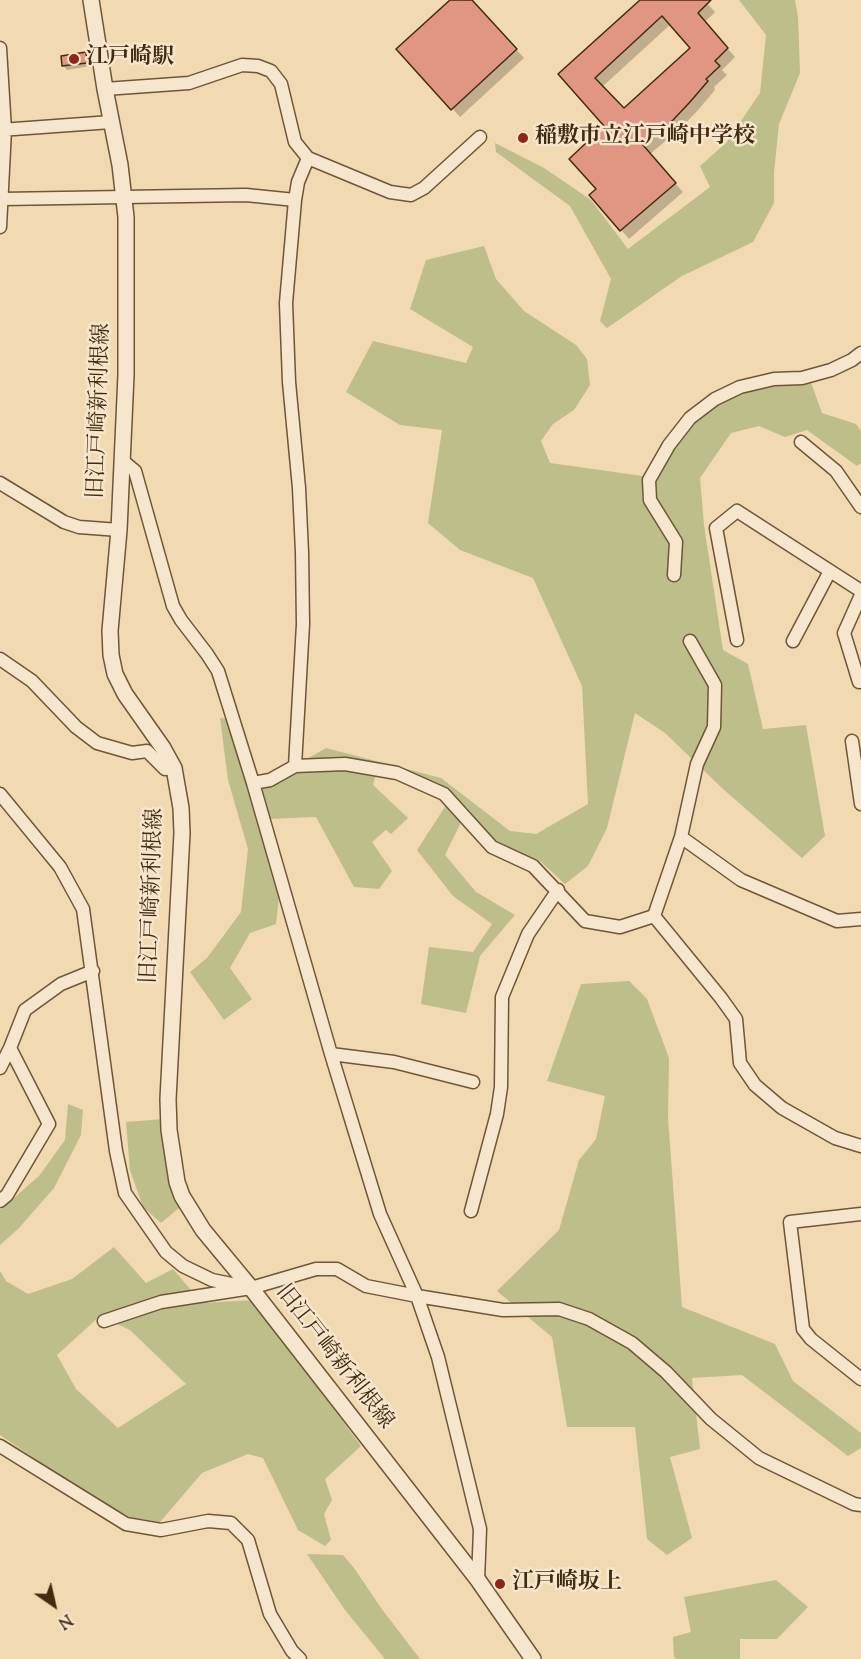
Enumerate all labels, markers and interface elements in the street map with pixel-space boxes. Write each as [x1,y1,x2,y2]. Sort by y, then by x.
place label: 江戸崎駅 [86,46,174,72]
marker: 江戸崎駅 [67,52,81,66]
place label: 稲敷市立江戸崎中学校 [535,125,755,151]
marker: 稲敷市立江戸崎中学校 [516,131,530,145]
street label: 旧江戸崎新利根線 [85,323,117,499]
street label: 旧江戸崎新利根線 [138,808,170,984]
street label: 旧江戸崎新利根線 [268,1281,398,1435]
place label: 江戸崎坂上 [512,1571,622,1597]
north arrow [24,1575,84,1635]
marker: 江戸崎坂上 [493,1577,507,1591]
text: N [53,1607,76,1633]

